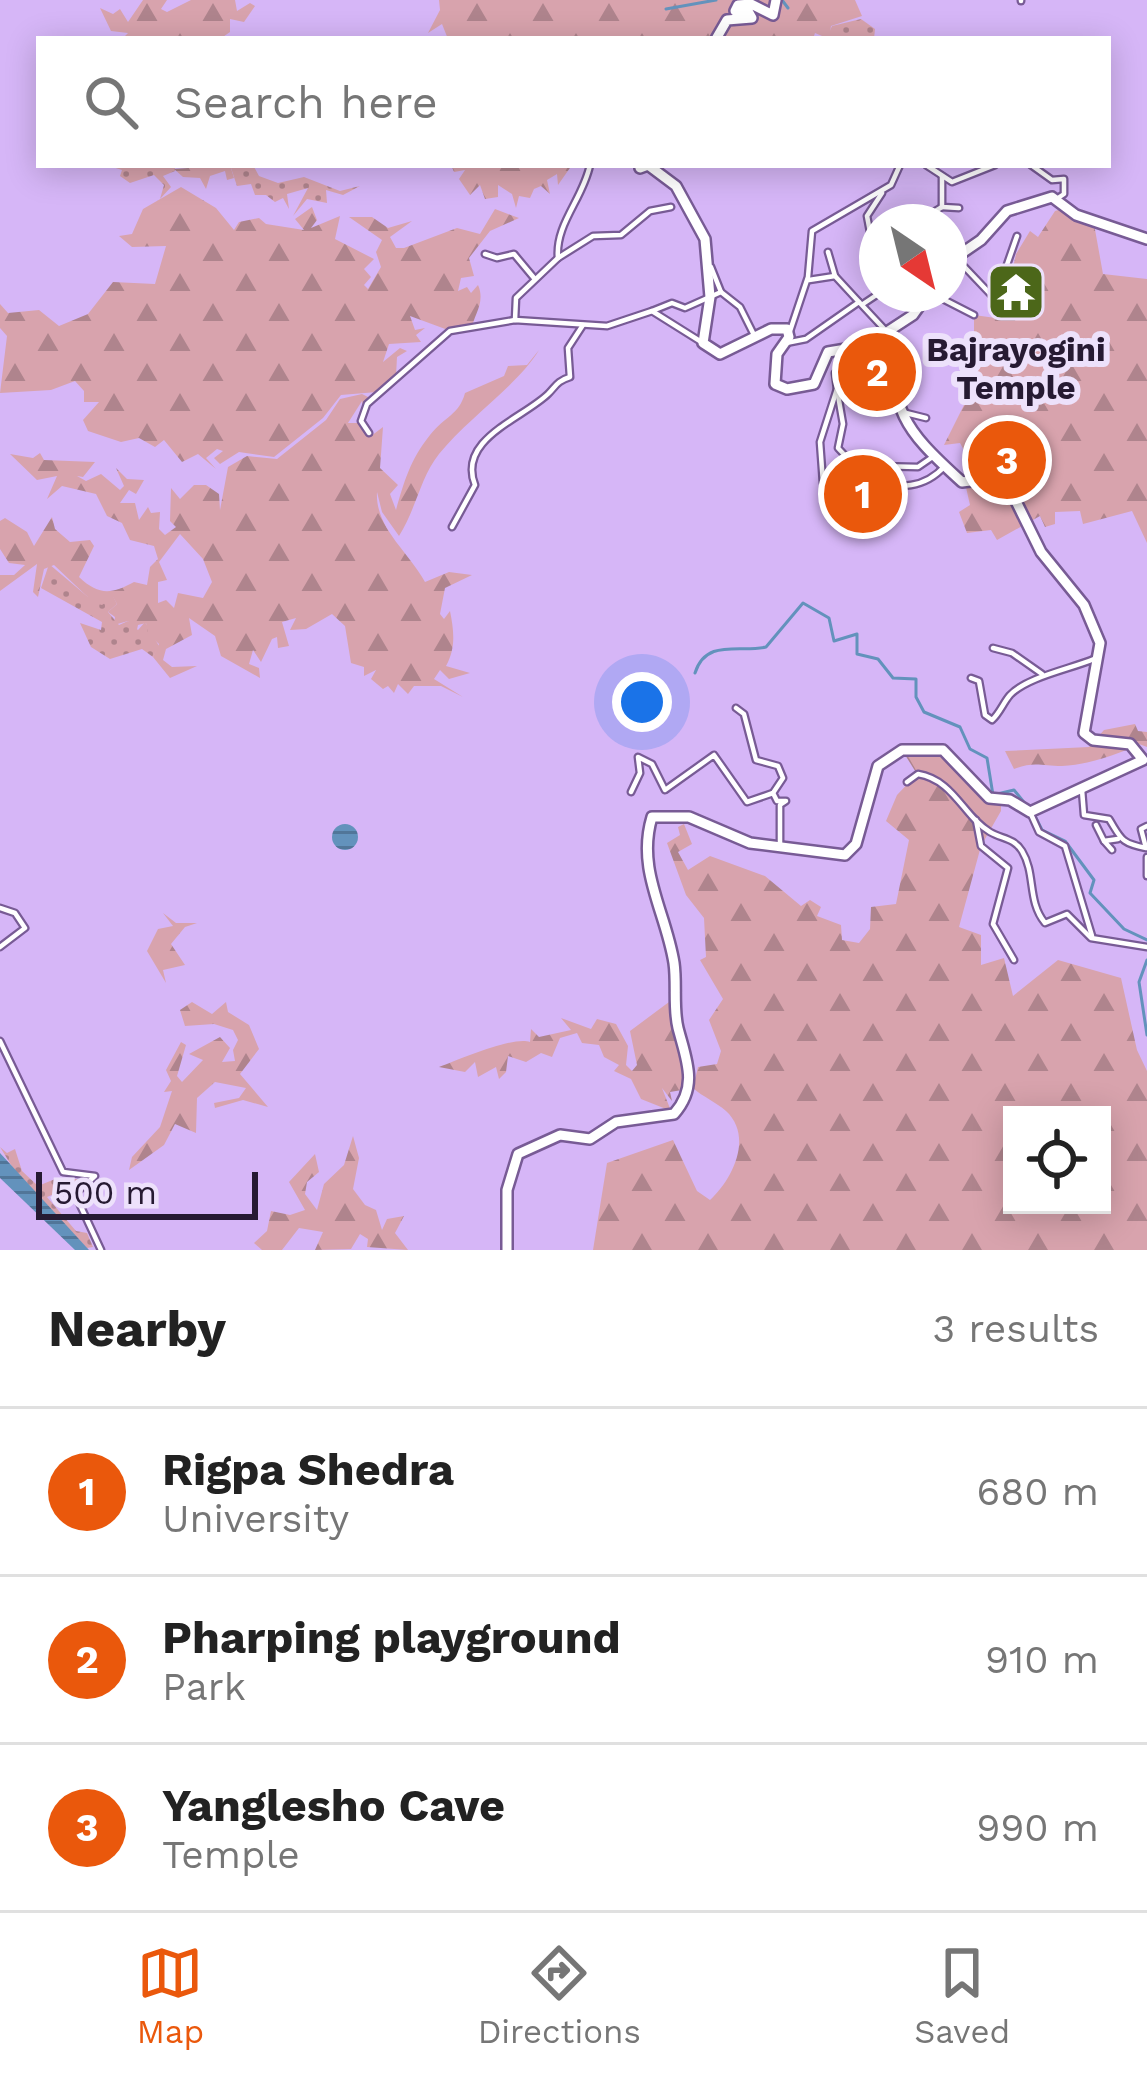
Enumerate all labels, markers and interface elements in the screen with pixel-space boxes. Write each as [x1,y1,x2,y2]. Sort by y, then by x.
search box [36,36,1111,168]
icon: search [78,69,144,135]
text: Search here [174,76,438,129]
north arrow [859,204,967,312]
temple icon: Bajrayogini Temple [985,261,1047,323]
pin: 2 [838,327,916,417]
place label: Bajrayogini Temple [926,330,1106,407]
pin: 3 [968,415,1046,505]
pin: 1 [824,449,902,539]
your location [612,672,672,732]
map controls [1003,1106,1111,1214]
button: locate [1003,1106,1111,1214]
scale bar [36,1166,258,1219]
text: 500 m [54,1173,157,1212]
text: Nearby [48,1299,226,1358]
text: 3 results [933,1306,1099,1351]
text: Rigpa Shedra [162,1443,454,1496]
text: 1 [79,1469,95,1514]
text: 680 m [977,1469,1099,1514]
text: University [162,1496,349,1541]
text: Pharping playground [162,1611,621,1664]
text: 2 [75,1637,99,1682]
text: 910 m [985,1637,1099,1682]
text: Park [162,1664,246,1709]
text: Yanglesho Cave [162,1779,505,1832]
text: 3 [75,1805,99,1850]
text: 990 m [976,1805,1099,1850]
text: Temple [162,1832,300,1877]
tab: Map [137,1940,204,2051]
tab: Directions [478,1940,641,2051]
tab: Saved [914,1940,1010,2051]

